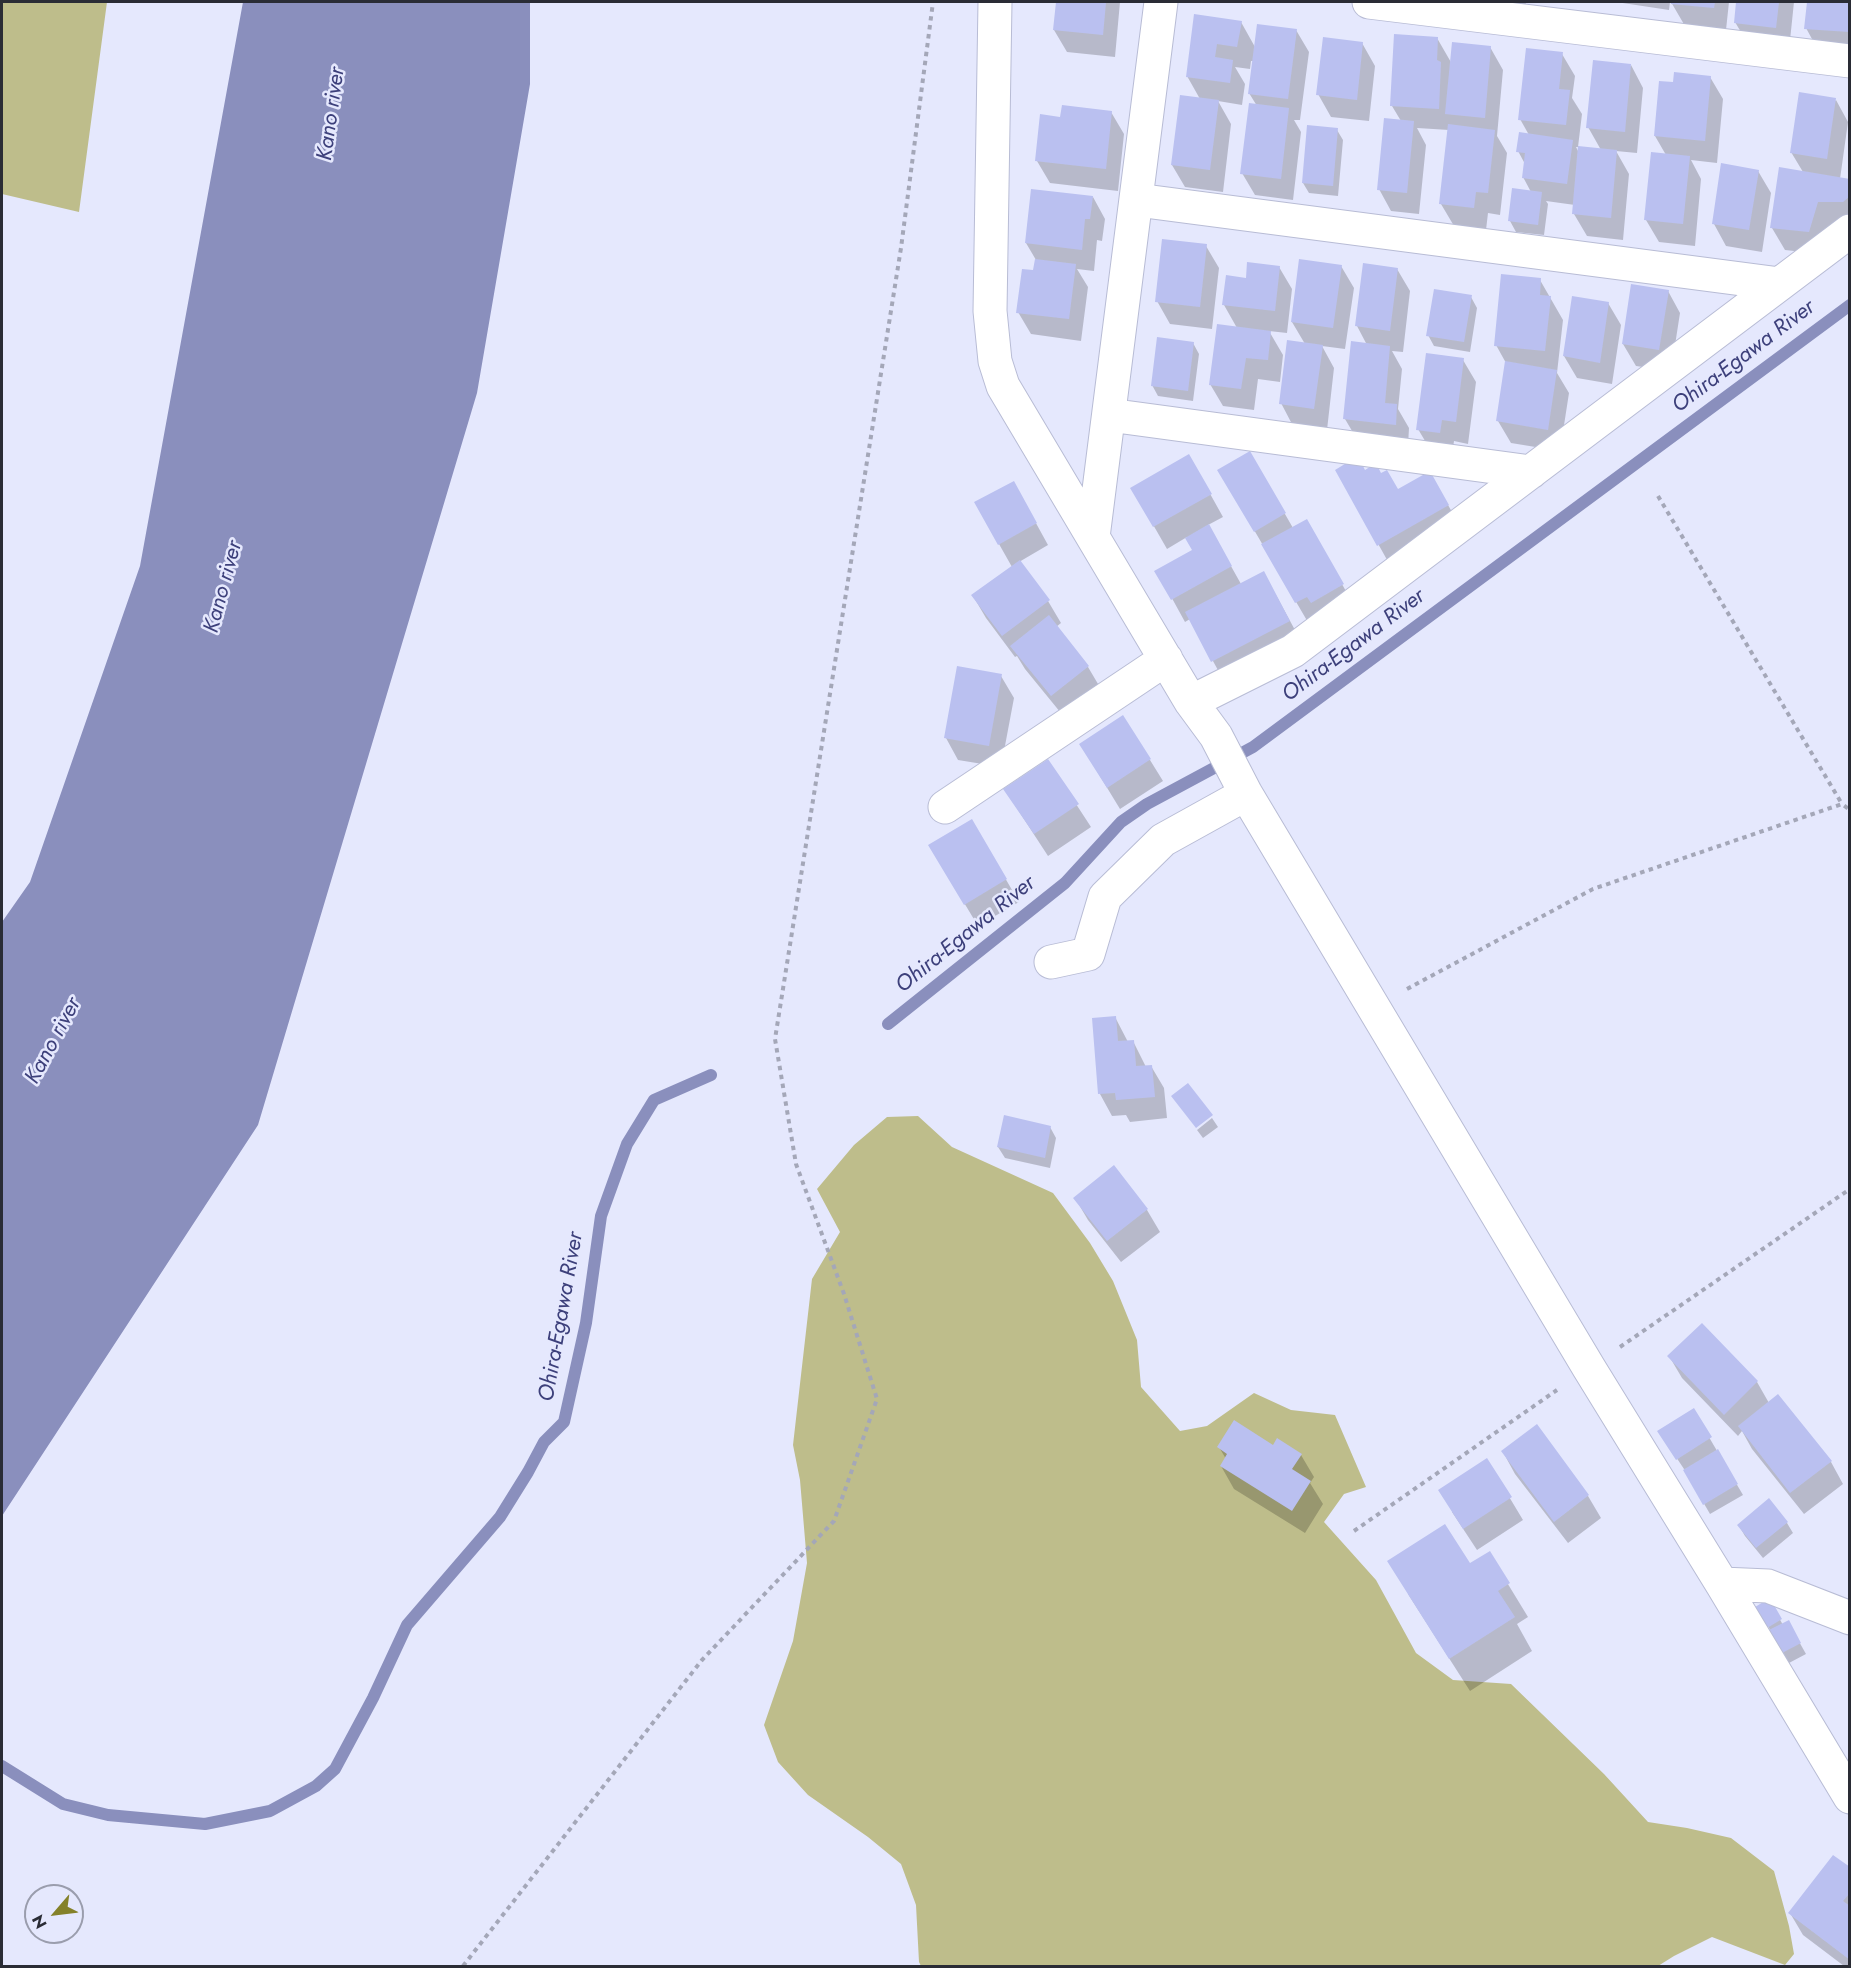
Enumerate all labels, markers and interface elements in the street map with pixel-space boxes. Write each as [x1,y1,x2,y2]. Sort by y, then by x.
water label: Kano river [312,66,352,162]
water label: Ohira-Egawa River [1667,295,1821,419]
water label: Kano river [199,538,249,636]
water label: Ohira-Egawa River [1277,584,1431,708]
water label: Ohira-Egawa River [891,871,1041,999]
water label: Kano river [20,993,88,1089]
water label: Ohira-Egawa River [534,1230,590,1404]
north arrow [24,1884,84,1944]
text: N [26,1911,53,1933]

